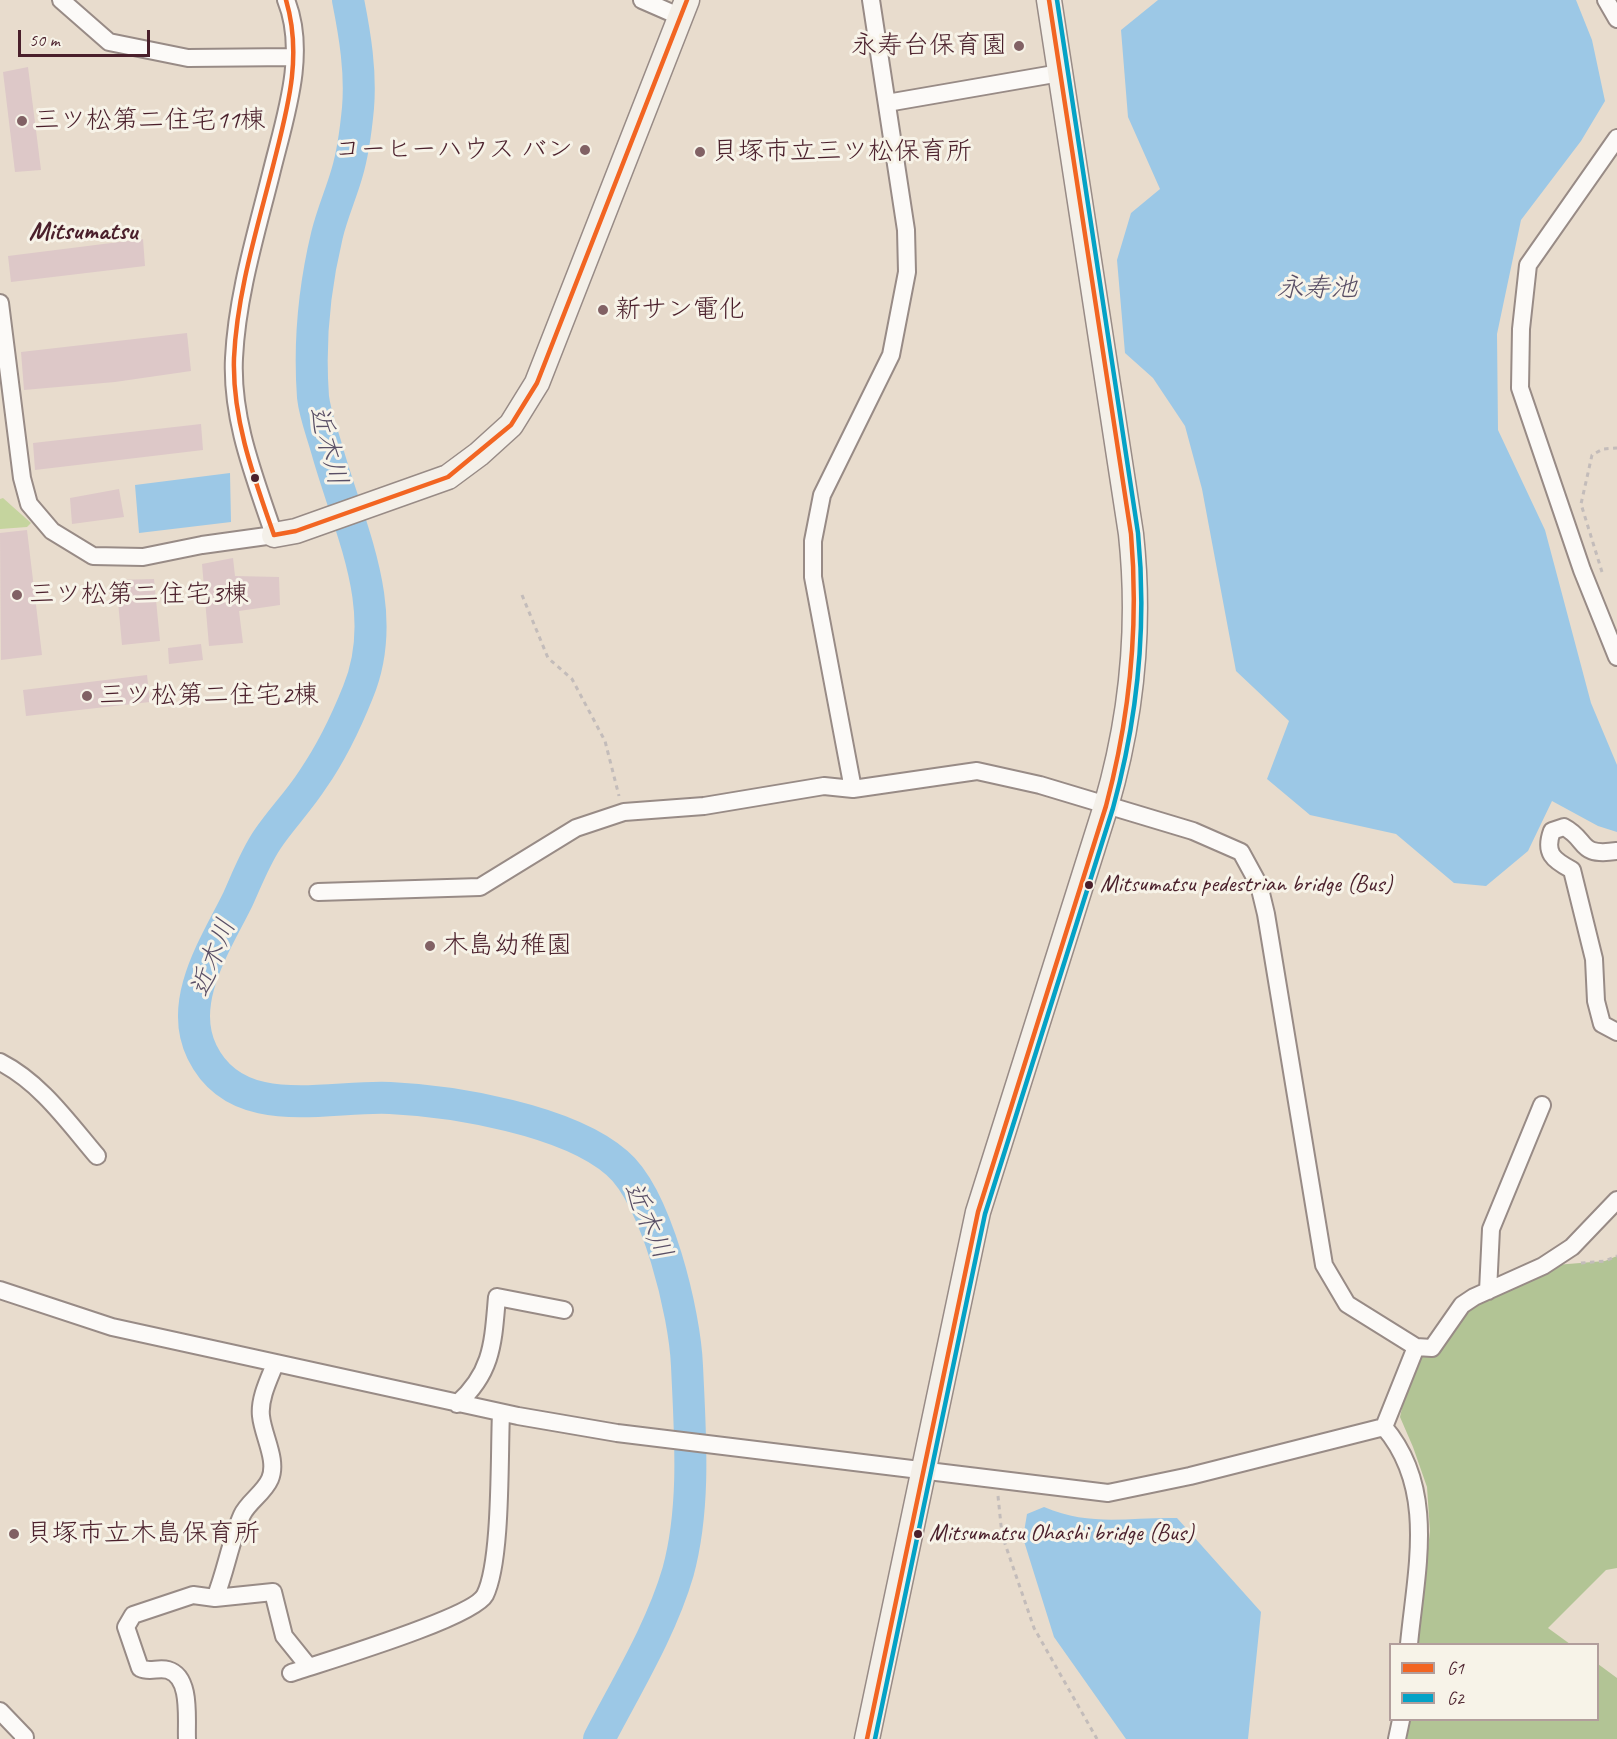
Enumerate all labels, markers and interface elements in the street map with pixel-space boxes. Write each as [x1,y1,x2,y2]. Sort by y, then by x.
scale bar [21,18,153,56]
text: 50 m [29,29,60,51]
place label: 永寿台保育園 [851,30,1007,62]
marker: 永寿台保育園 [1012,39,1026,53]
place label: 三ツ松第二住宅11棟 [34,105,265,137]
marker: 三ツ松第二住宅11棟 [15,114,29,128]
place label: コーヒーハウス バン [334,134,573,166]
place label: 貝塚市立三ツ松保育所 [712,136,972,168]
marker: コーヒーハウス バン [578,143,592,157]
marker: 貝塚市立三ツ松保育所 [693,145,707,159]
district label: Mitsumatsu [29,216,137,248]
water label: 永寿池 [1277,273,1357,305]
place label: 新サン電化 [615,294,745,326]
marker: 新サン電化 [596,303,610,317]
water label: 近木川 [301,403,353,489]
unlabelled marker [249,472,261,484]
place label: 三ツ松第二住宅3棟 [29,579,249,611]
marker: 三ツ松第二住宅3棟 [10,588,24,602]
place label: 三ツ松第二住宅2棟 [99,680,319,712]
marker: 三ツ松第二住宅2棟 [80,689,94,703]
place label: Mitsumatsu pedestrian bridge (Bus) [1100,871,1392,899]
marker: Mitsumatsu pedestrian bridge (Bus) [1083,879,1095,891]
water label: 近木川 [184,914,244,1002]
place label: 木島幼稚園 [442,930,572,962]
marker: 木島幼稚園 [423,939,437,953]
water label: 近木川 [616,1177,678,1265]
place label: 貝塚市立木島保育所 [26,1518,260,1550]
place label: Mitsumatsu Ohashi bridge (Bus) [929,1520,1194,1548]
marker: 貝塚市立木島保育所 [7,1527,21,1541]
marker: Mitsumatsu Ohashi bridge (Bus) [912,1528,924,1540]
legend [1389,1643,1599,1721]
text: G1 [1447,1657,1464,1679]
text: G2 [1447,1687,1464,1709]

